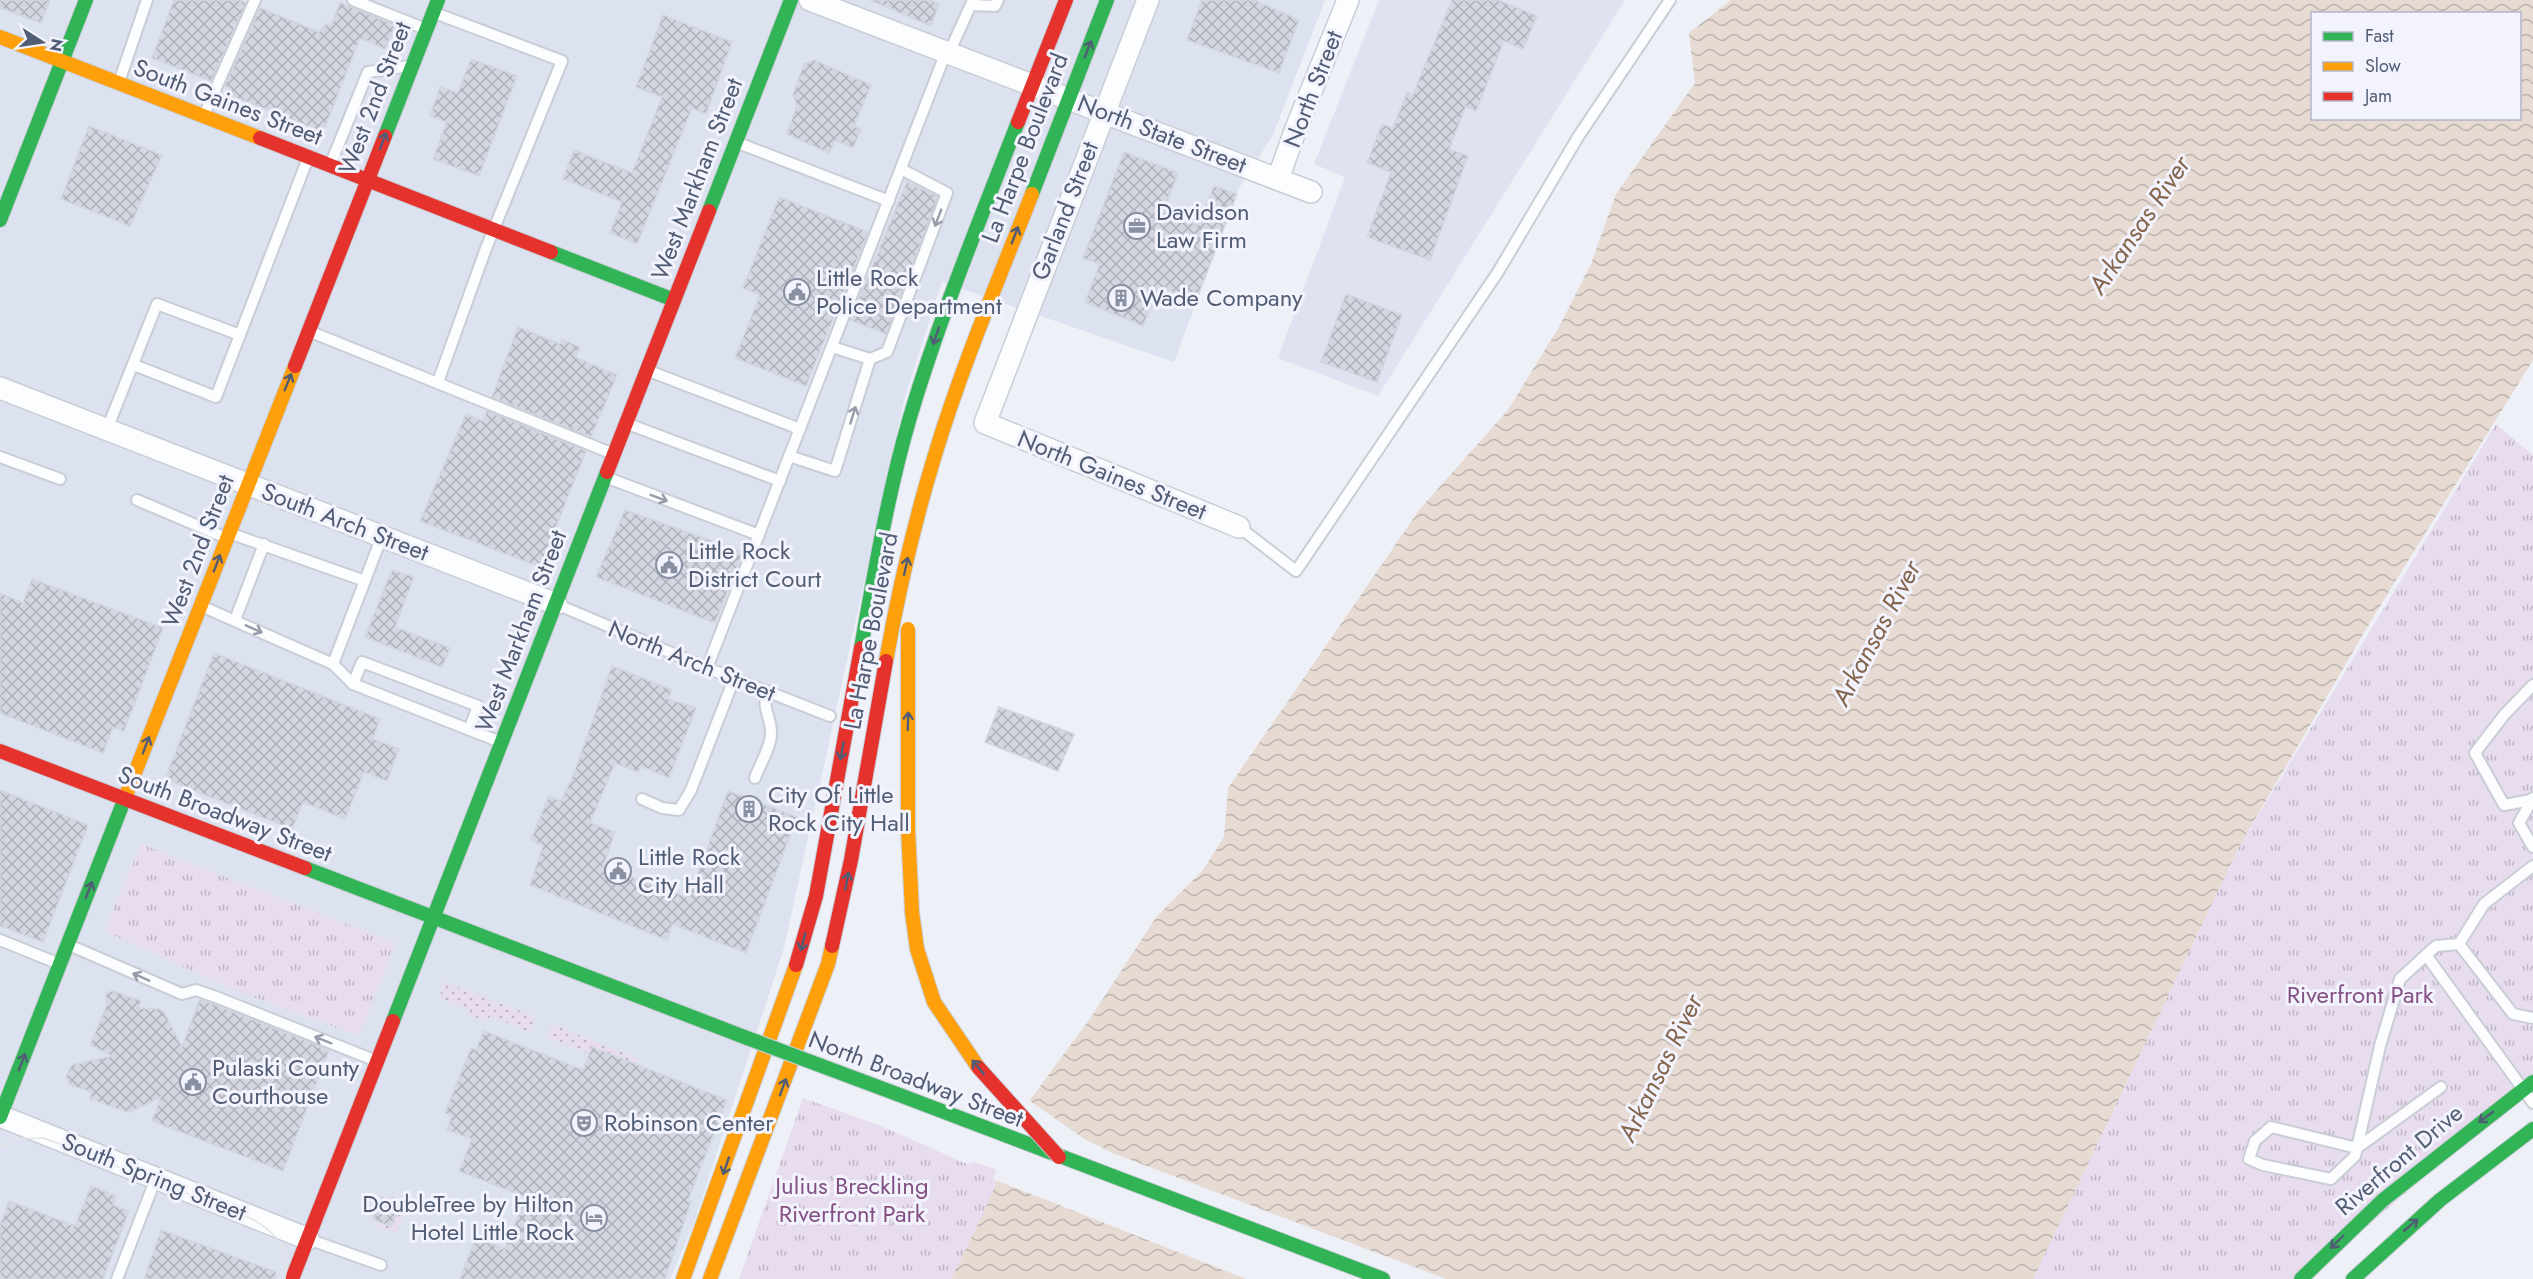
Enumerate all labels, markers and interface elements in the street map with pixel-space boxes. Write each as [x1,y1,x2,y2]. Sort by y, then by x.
north arrow [12,12,72,72]
legend [2311,12,2521,120]
street label: West 2nd Street [329,16,420,179]
text: Fast [2365,23,2394,49]
street label: North Street [1274,25,1351,152]
text: N [44,36,69,54]
one-way arrow [1083,40,1094,59]
street label: La Harpe Boulevard [972,48,1077,248]
street label: South Gaines Street [129,49,328,154]
text: Slow [2365,53,2402,79]
street label: West Markham Street [642,72,751,285]
text: Jam [2363,83,2392,109]
street label: North State Street [1073,85,1252,182]
one-way arrow [378,133,389,151]
street label: Garland Street [1022,136,1107,285]
water label: Arkansas River [2078,147,2200,303]
place label: Davidson Law Firm [1156,194,1250,257]
one-way arrow [932,208,943,227]
office icon: Davidson Law Firm [1122,211,1152,241]
one-way arrow [1011,226,1022,245]
place label: Little Rock Police Department [816,260,1002,323]
public building icon: Little Rock Police Department [782,277,812,307]
place label: Wade Company [1140,280,1303,315]
building icon: Wade Company [1106,283,1136,313]
one-way arrow [929,326,940,345]
one-way arrow [284,373,295,391]
one-way arrow [848,406,859,425]
street label: North Gaines Street [1012,421,1212,528]
street label: West 2nd Street [152,469,243,632]
street label: South Arch Street [256,474,434,570]
one-way arrow [649,493,668,504]
street label: West Markham Street [466,524,575,737]
street label: La Harpe Boulevard [834,529,907,733]
place label: Little Rock District Court [688,533,821,596]
public building icon: Little Rock District Court [654,550,684,580]
water label: Arkansas River [1821,552,1931,713]
one-way arrow [212,554,223,573]
one-way arrow [900,556,912,575]
street label: North Arch Street [603,611,781,710]
one-way arrow [245,624,263,635]
one-way arrow [902,712,913,732]
one-way arrow [141,736,152,755]
one-way arrow [837,741,848,760]
street label: South Broadway Street [113,757,338,871]
place label: City Of Little Rock City Hall [768,777,910,840]
building icon: City Of Little Rock City Hall [734,794,764,824]
place label: Little Rock City Hall [638,839,741,902]
public building icon: Little Rock City Hall [603,856,633,886]
one-way arrow [842,872,853,891]
one-way arrow [84,882,95,900]
one-way arrow [797,932,808,951]
one-way arrow [133,970,151,982]
park label: Riverfront Park [2287,977,2434,1012]
water label: Arkansas River [1608,987,1713,1149]
street label: North Broadway Street [804,1021,1029,1136]
one-way arrow [314,1034,332,1045]
place label: Pulaski County Courthouse [212,1050,360,1113]
one-way arrow [17,1053,28,1072]
one-way arrow [971,1060,985,1075]
public building icon: Pulaski County Courthouse [178,1067,208,1097]
one-way arrow [779,1078,790,1097]
street label: Riverfront Drive [2327,1096,2470,1224]
place label: Robinson Center [604,1105,774,1140]
theatre icon: Robinson Center [569,1108,599,1138]
one-way arrow [2479,1111,2495,1124]
street label: South Spring Street [57,1124,252,1230]
one-way arrow [719,1156,730,1175]
park label: Julius Breckling Riverfront Park [772,1168,929,1231]
place label: DoubleTree by Hilton Hotel Little Rock [362,1186,574,1249]
hotel icon: DoubleTree by Hilton Hotel Little Rock [579,1203,609,1233]
one-way arrow [2403,1218,2418,1232]
one-way arrow [2329,1235,2344,1249]

